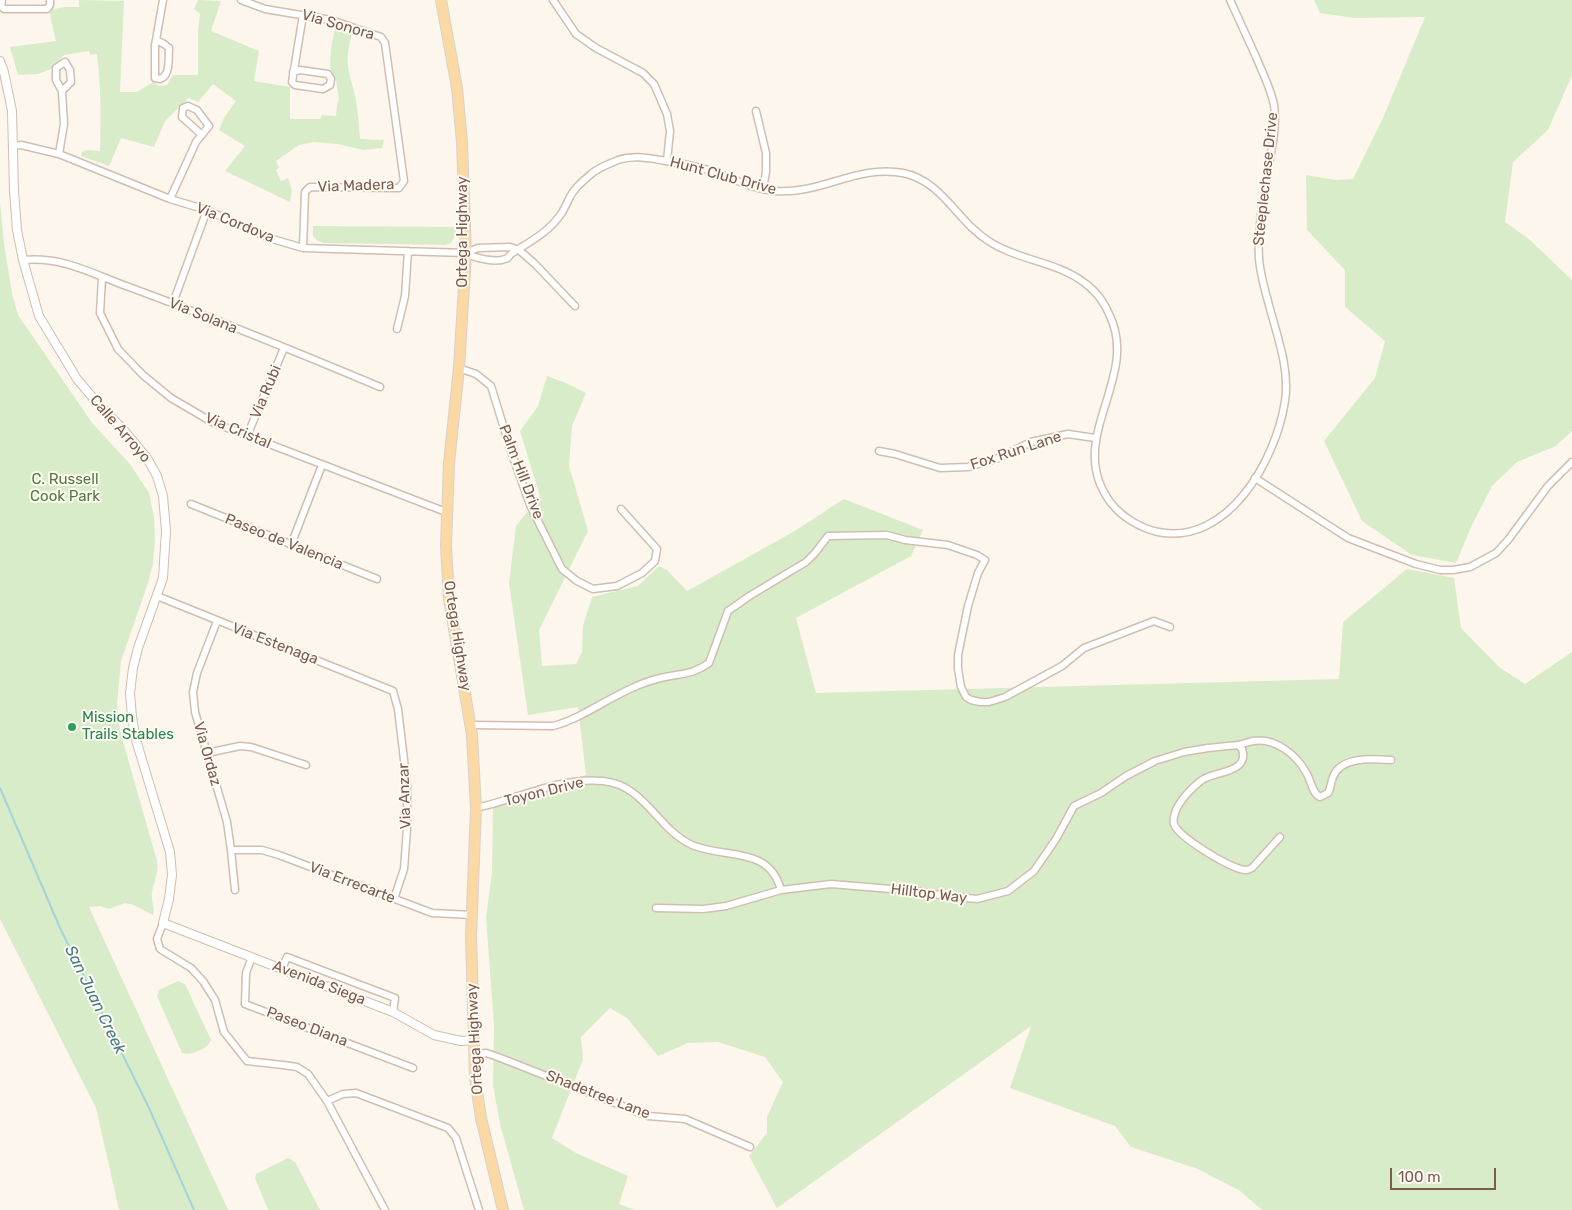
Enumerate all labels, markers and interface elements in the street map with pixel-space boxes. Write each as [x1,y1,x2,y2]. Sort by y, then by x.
street label: Via Sonora [300,6,376,44]
street label: Steeplechase Drive [1250,111,1282,247]
street label: Hunt Club Drive [668,153,778,199]
street label: Via Madera [317,176,395,196]
street label: Ortega Highway [454,176,472,288]
street label: Via Cordova [193,199,277,247]
street label: Via Solana [166,294,240,338]
street label: Via Rubi [247,362,285,422]
street label: Calle Arroyo [86,391,154,467]
street label: Via Cristal [202,409,274,453]
street label: Palm Hill Drive [495,422,547,522]
street label: Fox Run Lane [968,428,1064,474]
park label: C. Russell Cook Park [30,471,100,506]
street label: Paseo de Valencia [222,510,346,574]
street label: Ortega Highway [439,580,475,692]
street label: Via Estenaga [229,619,321,669]
place label: Mission Trails Stables [82,709,174,744]
street label: Via Ordaz [189,720,225,788]
marker: Mission Trails Stables [66,721,78,733]
street label: Via Anzar [395,763,415,829]
street label: Toyon Drive [503,773,585,811]
street label: Via Errecarte [306,858,398,908]
street label: Hilltop Way [890,880,968,908]
water label: San Juan Creek [60,943,130,1057]
street label: Avenida Siega [270,957,368,1009]
street label: Ortega Highway [463,983,487,1095]
street label: Paseo Diana [264,1003,350,1051]
street label: Shadetree Lane [543,1067,653,1123]
scale bar [1392,1158,1498,1190]
text: 100 m [1398,1168,1440,1186]

